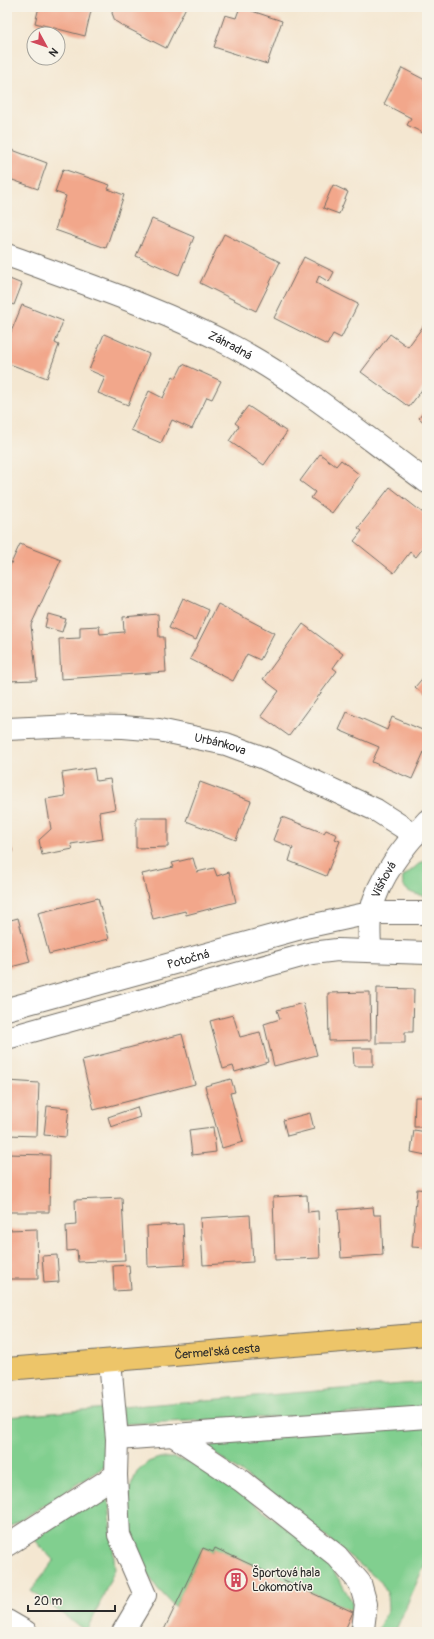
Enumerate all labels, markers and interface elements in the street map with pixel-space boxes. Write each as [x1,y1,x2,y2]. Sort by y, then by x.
north arrow [26,26,66,66]
text: N [46,45,61,60]
street label: Záhradná [206,328,255,364]
street label: Urbánkova [193,731,248,759]
street label: Višňová [369,859,400,900]
street label: Potočná [166,947,211,973]
street label: Čermeľská cesta [174,1341,261,1363]
place label: Športová hala Lokomotíva [252,1565,320,1595]
building icon: Športová hala Lokomotíva [223,1567,249,1593]
scale bar [28,1587,115,1613]
text: 20 m [34,1594,63,1609]

